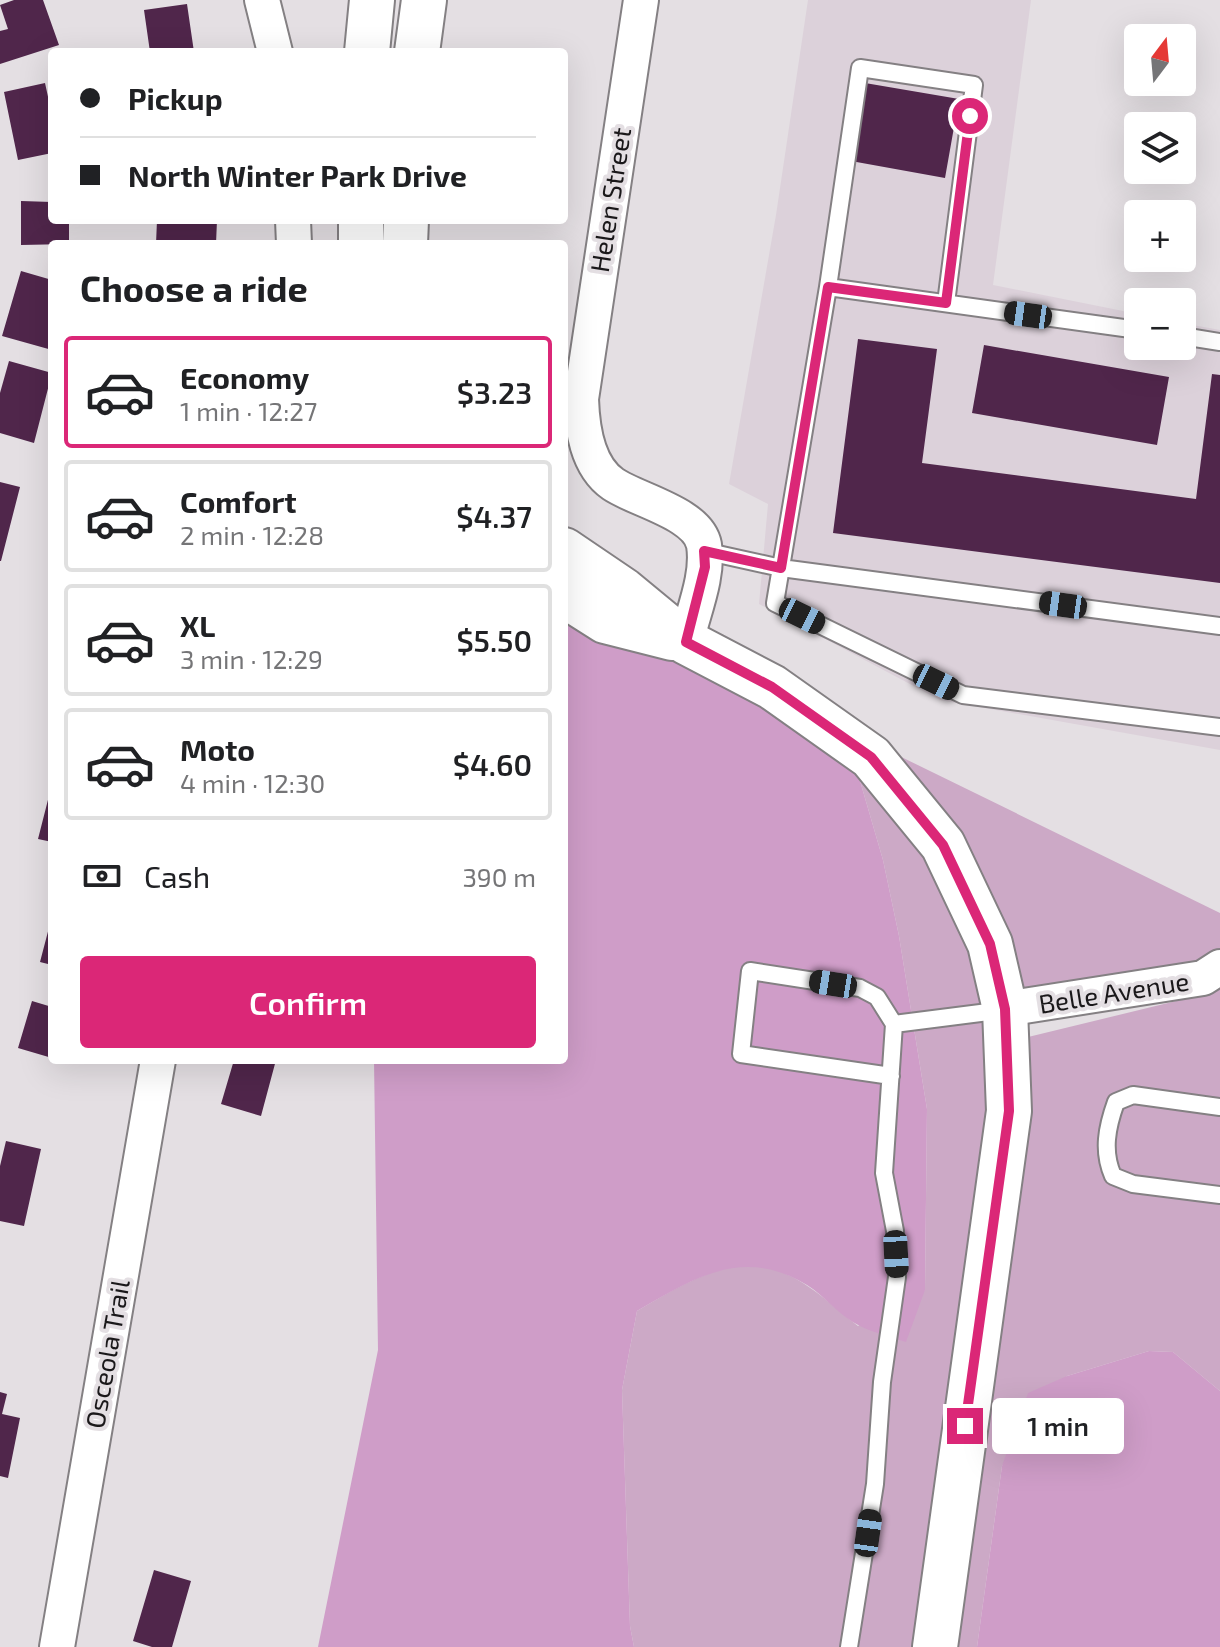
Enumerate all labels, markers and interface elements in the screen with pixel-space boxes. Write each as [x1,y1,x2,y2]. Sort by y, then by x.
north arrow [1124,24,1196,96]
map controls [1124,24,1196,360]
text: Pickup [128,80,223,116]
route start [952,98,988,134]
button: layers [1124,112,1196,184]
street label: Helen Street [583,125,636,274]
text: North Winter Park Drive [128,157,467,193]
button: + [1124,200,1196,272]
text: Choose a ride [80,266,308,309]
button: − [1124,288,1196,360]
car [1003,300,1053,330]
icon: car [84,356,156,428]
text: Economy [180,359,309,395]
text: $3.23 [457,374,532,410]
text: 1 min · 12:27 [180,395,317,426]
icon: car [84,480,156,552]
text: Comfort [180,483,297,519]
text: $4.37 [456,498,532,534]
text: 2 min · 12:28 [180,519,324,550]
car [1038,590,1088,620]
car [775,595,829,637]
icon: car [84,604,156,676]
text: XL [180,607,215,643]
text: $5.50 [456,622,532,658]
text: 3 min · 12:29 [180,643,323,674]
car [909,661,963,703]
icon: car [84,728,156,800]
text: Moto [180,731,255,767]
text: $4.60 [453,746,532,782]
text: 4 min · 12:30 [180,767,325,798]
icon: cash [80,854,124,898]
text: Cash [144,858,210,894]
text: 390 m [462,861,536,892]
button: Confirm [80,956,536,1048]
street label: Belle Avenue [1036,964,1191,1019]
car [807,968,859,1000]
car [883,1229,909,1279]
street label: Osceola Trail [78,1277,135,1431]
callout: 1 min [993,1398,1125,1454]
route end [947,1408,983,1444]
text: 1 min [1027,1410,1089,1441]
car [853,1508,883,1558]

